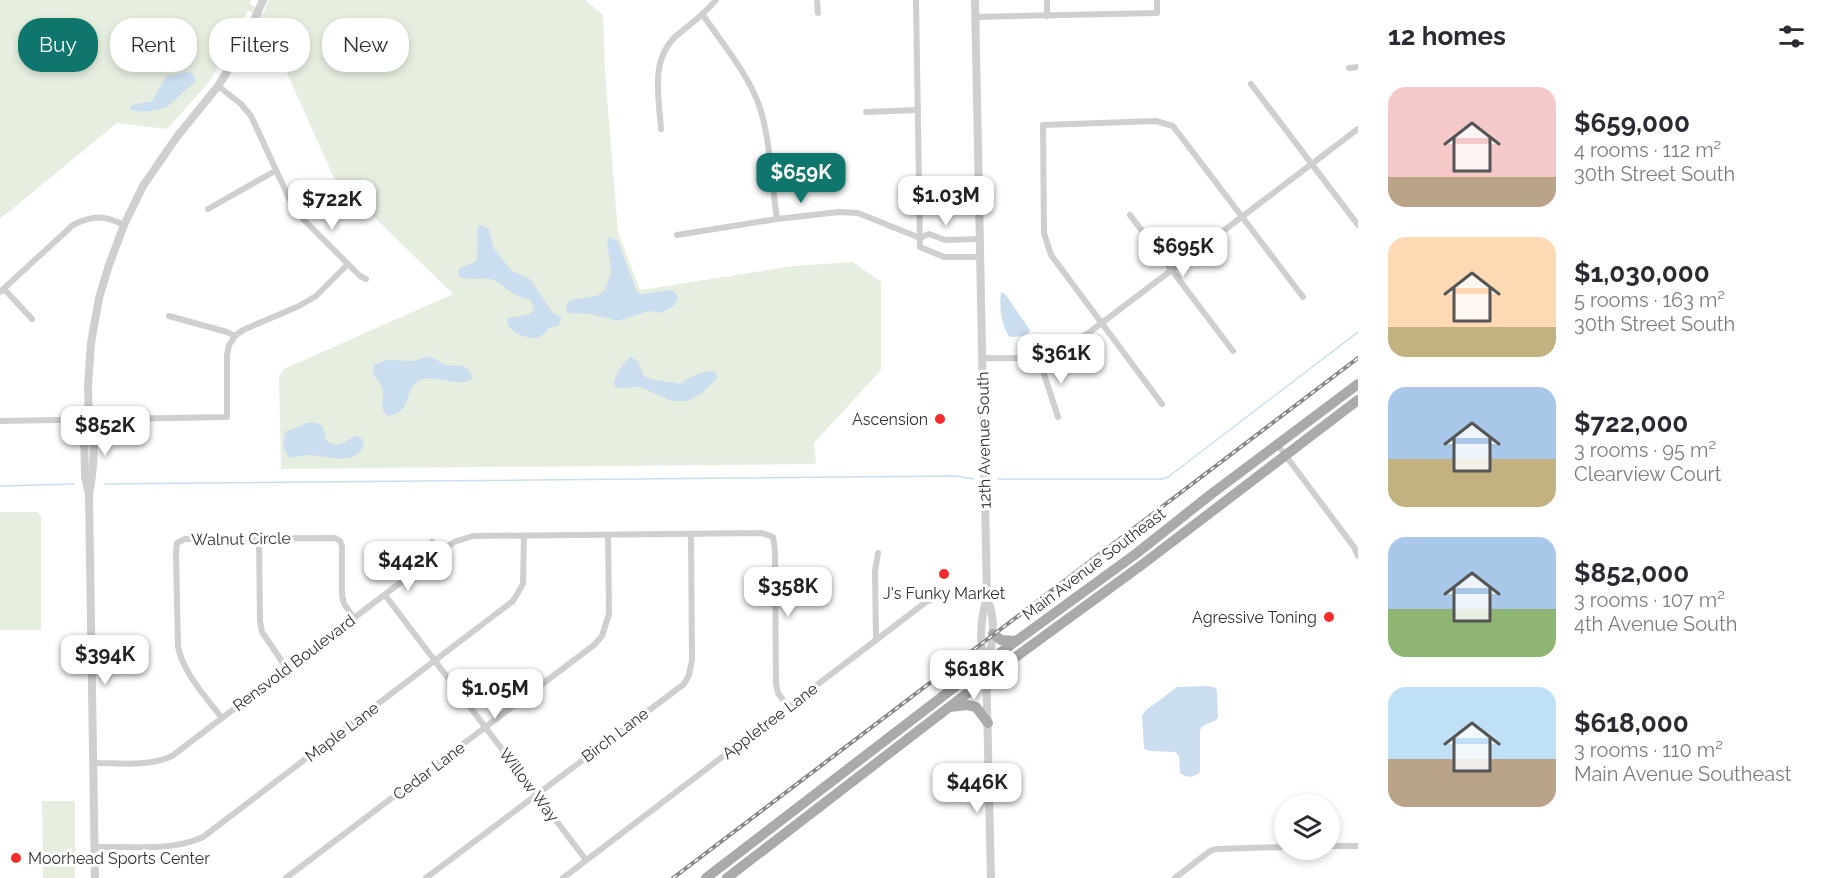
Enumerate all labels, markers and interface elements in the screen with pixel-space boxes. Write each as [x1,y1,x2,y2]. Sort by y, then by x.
chip: Buy [18,18,98,72]
chip: Rent [110,18,197,72]
chip: Filters [209,18,310,72]
chip: New [322,18,409,72]
icon: filters [1775,20,1808,53]
text: 12 homes [1388,21,1506,51]
text: $659,000 [1574,108,1690,138]
icon: home [1436,111,1508,183]
text: 4 rooms · 112 m² [1574,138,1721,162]
pin: $659K [759,153,843,204]
text: $659K [770,160,832,184]
text: 30th Street South [1574,162,1735,186]
pin: $1.03M [897,176,995,227]
pin: $722K [290,180,374,231]
text: $1.03M [912,183,980,207]
text: $722K [302,187,362,211]
pin: $695K [1141,227,1225,278]
text: $695K [1152,234,1214,258]
text: $1,030,000 [1574,258,1710,288]
icon: home [1436,261,1508,333]
text: 5 rooms · 163 m² [1574,288,1725,312]
text: 30th Street South [1574,312,1735,336]
pin: $361K [1019,334,1103,385]
text: $361K [1031,341,1091,365]
street label: 12th Avenue South [973,371,995,509]
pin: $852K [63,406,147,457]
text: $722,000 [1574,408,1688,438]
place label: Ascension [852,410,928,429]
icon: home [1436,411,1508,483]
marker: Ascension [933,412,947,426]
text: $852K [75,413,135,437]
text: 3 rooms · 95 m² [1574,438,1716,462]
text: Clearview Court [1574,462,1721,486]
street label: Main Avenue Southeast [1019,504,1170,624]
street label: Walnut Circle [191,529,291,549]
pin: $442K [366,541,450,592]
text: $442K [378,548,438,572]
text: $852,000 [1574,558,1689,588]
icon: home [1436,561,1508,633]
pin: $358K [746,567,830,618]
marker: J's Funky Market [937,567,951,581]
text: $358K [758,574,818,598]
place label: J's Funky Market [883,584,1006,603]
text: 3 rooms · 107 m² [1574,588,1725,612]
place label: Agressive Toning [1192,608,1317,627]
marker: Agressive Toning [1322,610,1336,624]
street label: Rensvold Boulevard [229,611,359,715]
text: 4th Avenue South [1574,612,1737,636]
pin: $394K [63,635,147,686]
text: $394K [75,642,135,666]
pin: $618K [932,650,1016,701]
text: $618K [944,657,1004,681]
pin: $1.05M [446,669,544,720]
text: $1.05M [461,676,529,700]
street label: Appletree Lane [719,679,821,763]
street label: Maple Lane [301,698,383,766]
street label: Birch Lane [578,704,652,766]
text: $618,000 [1574,708,1689,738]
icon: home [1436,711,1508,783]
street label: Cedar Lane [389,738,469,804]
text: 3 rooms · 110 m² [1574,738,1723,762]
street label: Willow Way [495,744,563,826]
text: Main Avenue Southeast [1574,762,1791,786]
pin: $446K [935,763,1019,814]
text: $446K [946,770,1008,794]
map controls [1274,794,1340,860]
button: layers [1274,794,1340,860]
place label: Moorhead Sports Center [28,849,210,868]
marker: Moorhead Sports Center [9,851,23,865]

